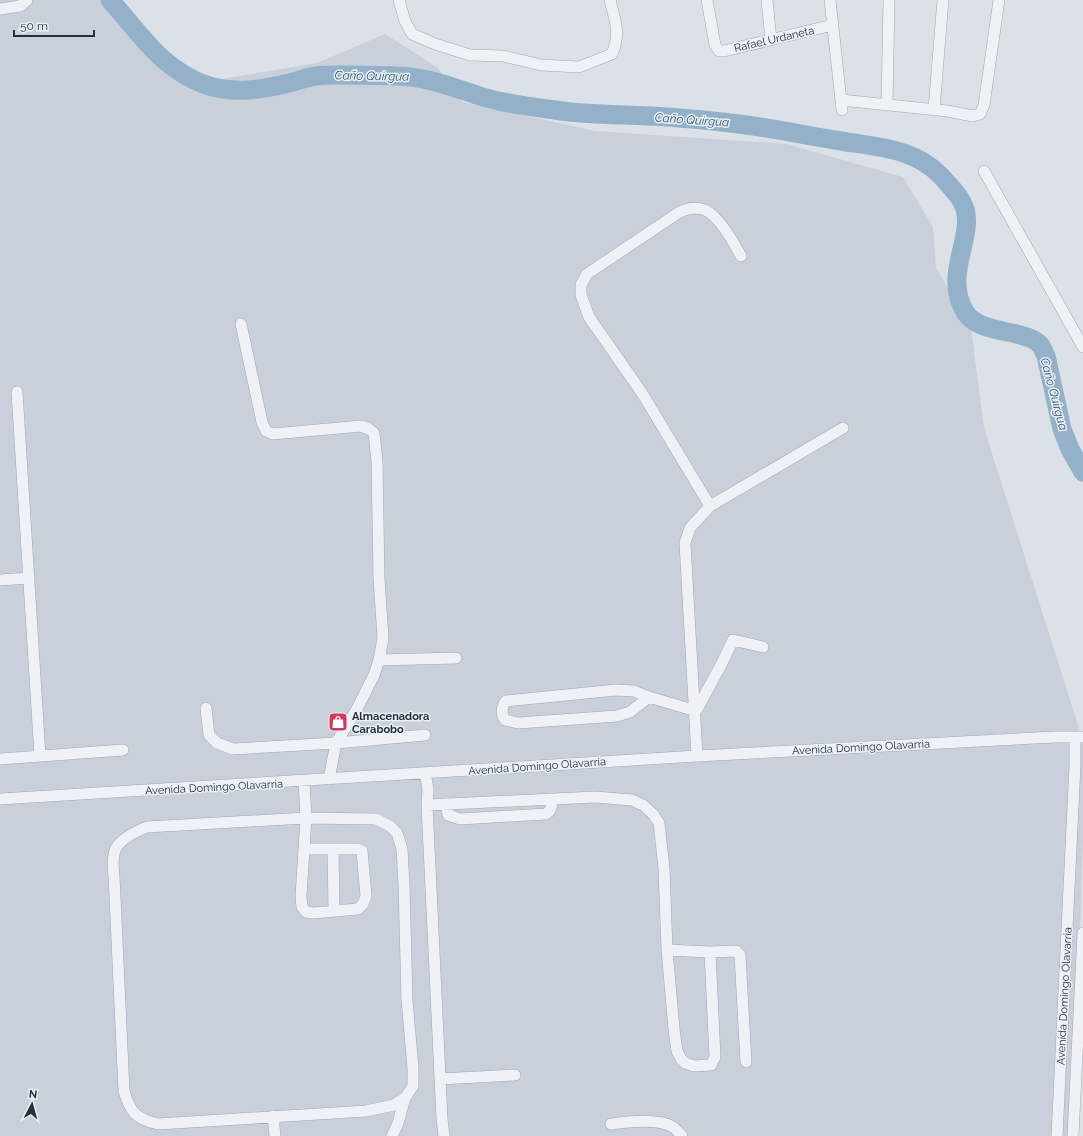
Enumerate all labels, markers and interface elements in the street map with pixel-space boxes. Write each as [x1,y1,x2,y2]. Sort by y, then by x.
scale bar [14,12,94,38]
text: 50 m [20,19,48,33]
street label: Rafael Urdaneta [733,24,815,55]
water label: Caño Quirgua [335,68,409,84]
water label: Caño Quirgua [654,110,730,130]
water label: Caño Quirgua [1038,356,1070,432]
place label: Almacenadora Carabobo [352,710,429,736]
shop icon: Almacenadora Carabobo [327,711,349,733]
street label: Avenida Domingo Olavarria [792,737,930,758]
street label: Avenida Domingo Olavarria [468,755,606,778]
street label: Avenida Domingo Olavarria [145,777,283,798]
street label: Avenida Domingo Olavarria [1054,927,1075,1065]
north arrow [12,1084,52,1124]
text: N [28,1088,38,1101]

